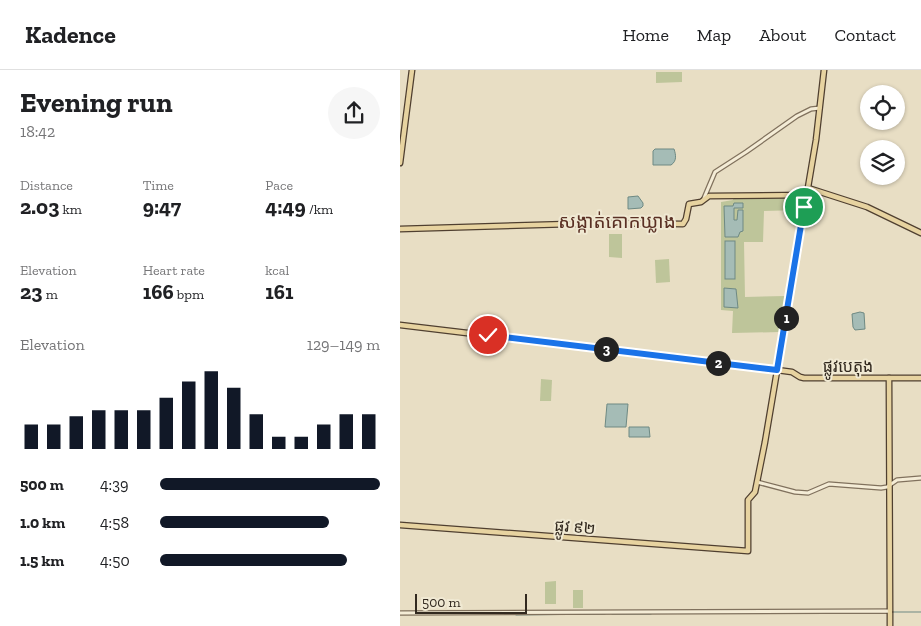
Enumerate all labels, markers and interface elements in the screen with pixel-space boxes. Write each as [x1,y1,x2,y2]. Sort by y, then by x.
text: Kadence [25,20,116,49]
text: Home [622,24,669,46]
text: Map [697,24,731,46]
text: About [759,24,806,46]
text: Contact [834,24,896,46]
map controls [860,85,905,185]
button: locate [860,85,905,130]
text: Evening run [20,86,173,119]
button: share [328,87,380,139]
text: 18:42 [20,122,55,141]
button: layers [860,140,905,185]
text: Distance [20,177,73,194]
text: Time [143,177,174,194]
text: Pace [265,177,293,194]
pin [783,186,825,228]
icon: arrive [790,193,818,221]
text: 2.03 [20,194,59,219]
text: 9:47 [143,194,181,219]
text: 4:49 [265,194,306,219]
text: km [59,201,82,218]
text: /km [306,201,333,218]
district label: សង្កាត់គោកឃ្លាង [558,210,676,233]
text: Elevation [20,262,77,279]
text: Heart rate [143,262,205,279]
text: kcal [265,262,289,279]
text: 23 [20,279,42,304]
text: 166 [143,279,174,304]
text: 161 [265,279,294,304]
text: m [42,286,58,303]
text: bpm [174,286,204,303]
pin: 1 [774,306,798,330]
text: 1 [784,310,789,327]
pin [467,314,509,356]
icon: check [474,321,502,349]
text: Elevation [20,335,85,354]
text: 129–149 m [307,335,380,354]
pin: 3 [594,336,618,362]
text: 3 [603,341,610,358]
pin: 2 [706,350,730,376]
text: 2 [715,355,722,372]
street label: ផ្លូវបេតុង [823,357,873,380]
text: 500 m [20,475,64,494]
text: 4:39 [100,475,129,494]
text: 1.0 km [20,513,65,532]
text: 4:58 [100,513,129,532]
street label: ផ្លូវ ៩២ [553,516,596,543]
text: 1.5 km [20,551,64,570]
text: 4:50 [100,551,130,570]
scale bar [415,591,528,614]
text: 500 m [422,594,461,611]

